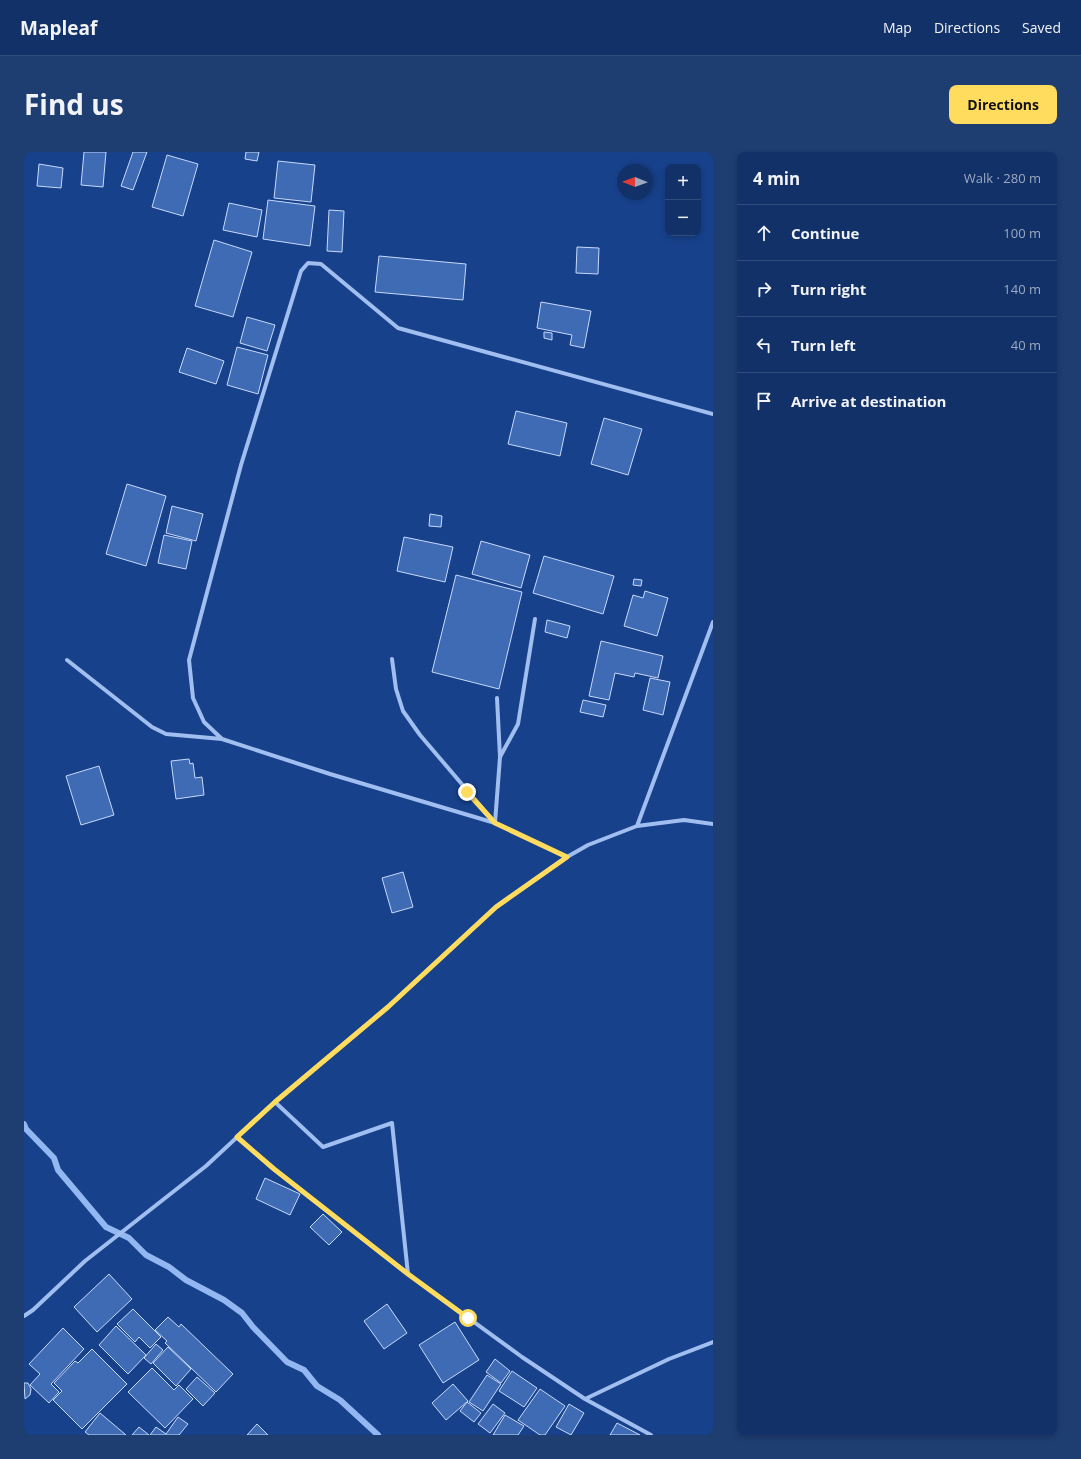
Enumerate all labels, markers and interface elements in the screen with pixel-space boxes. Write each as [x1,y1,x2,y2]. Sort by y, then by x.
text: Mapleaf [20,15,97,41]
text: Map [883,18,912,37]
text: Directions [934,18,1000,37]
text: Saved [1022,18,1061,37]
text: Find us [24,85,124,123]
button: Directions [949,85,1057,124]
north arrow [617,164,653,200]
map controls [665,164,701,236]
button: + [665,164,701,200]
text: 4 min [753,167,800,190]
text: Walk · 280 m [964,169,1041,187]
button: − [665,200,701,236]
icon: ahead [753,222,775,244]
text: Continue [791,223,859,243]
text: 100 m [1003,224,1041,242]
icon: right [753,278,775,300]
text: Turn right [791,279,866,299]
text: 140 m [1003,280,1041,298]
icon: left [753,334,775,356]
text: Turn left [791,335,856,355]
text: 40 m [1011,336,1041,354]
icon: arrive [753,390,775,412]
text: Arrive at destination [791,391,946,411]
route end [458,783,476,801]
route start [459,1309,477,1327]

